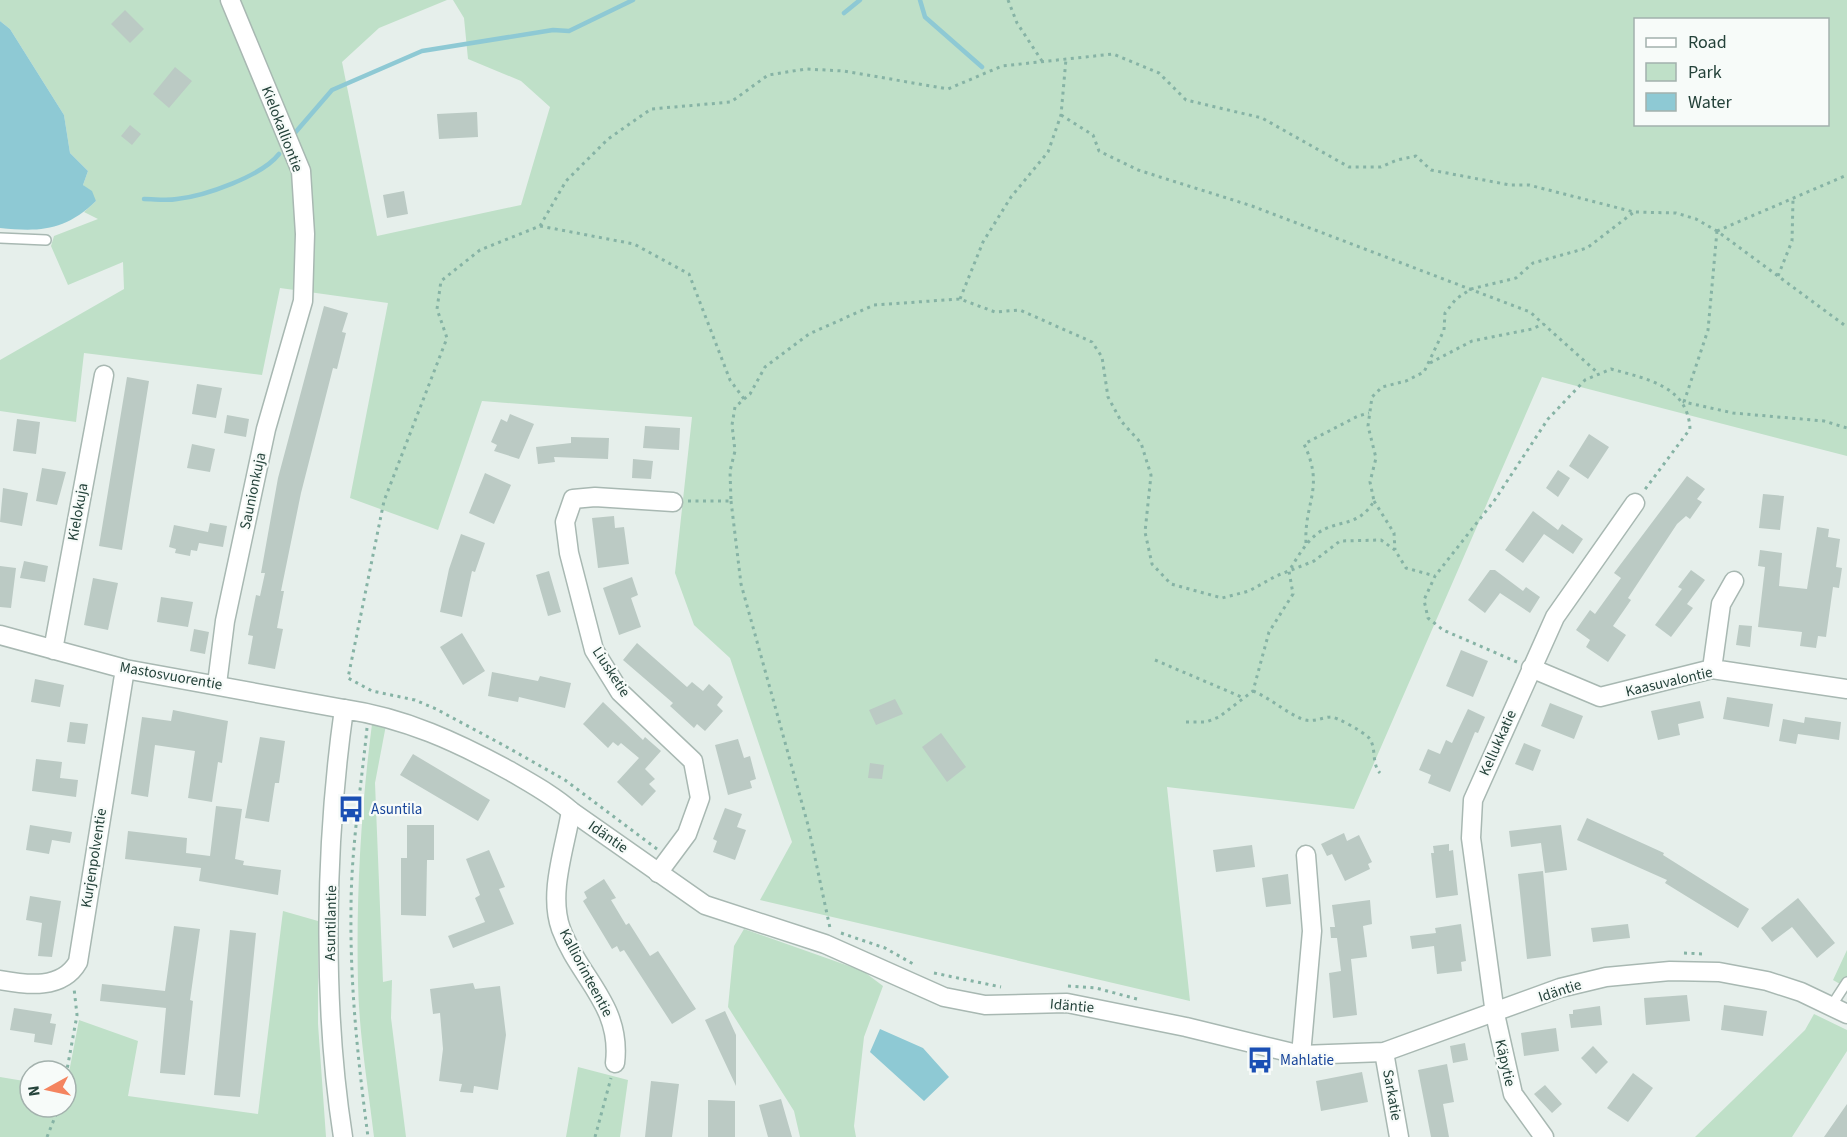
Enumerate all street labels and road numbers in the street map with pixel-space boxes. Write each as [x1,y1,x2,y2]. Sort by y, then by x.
street label: Kielokalliontie [256,83,308,175]
street label: Saunionkuja [235,450,271,532]
street label: Kielokuja [63,481,93,543]
street label: Liusketie [587,643,635,701]
street label: Mastosvuorentie [118,657,224,695]
street label: Kaasuvalontie [1623,662,1715,702]
street label: Kellukkatie [1474,707,1522,779]
street label: Kurjenpolventie [76,807,112,909]
street label: Idäntie [584,816,632,858]
street label: Asuntilantie [320,885,342,961]
street label: Kalliorinteentie [554,925,618,1021]
street label: Idäntie [1536,974,1584,1008]
street label: Idäntie [1049,994,1095,1018]
street label: Käpytie [1489,1037,1521,1089]
street label: Sarkatie [1377,1068,1407,1122]

